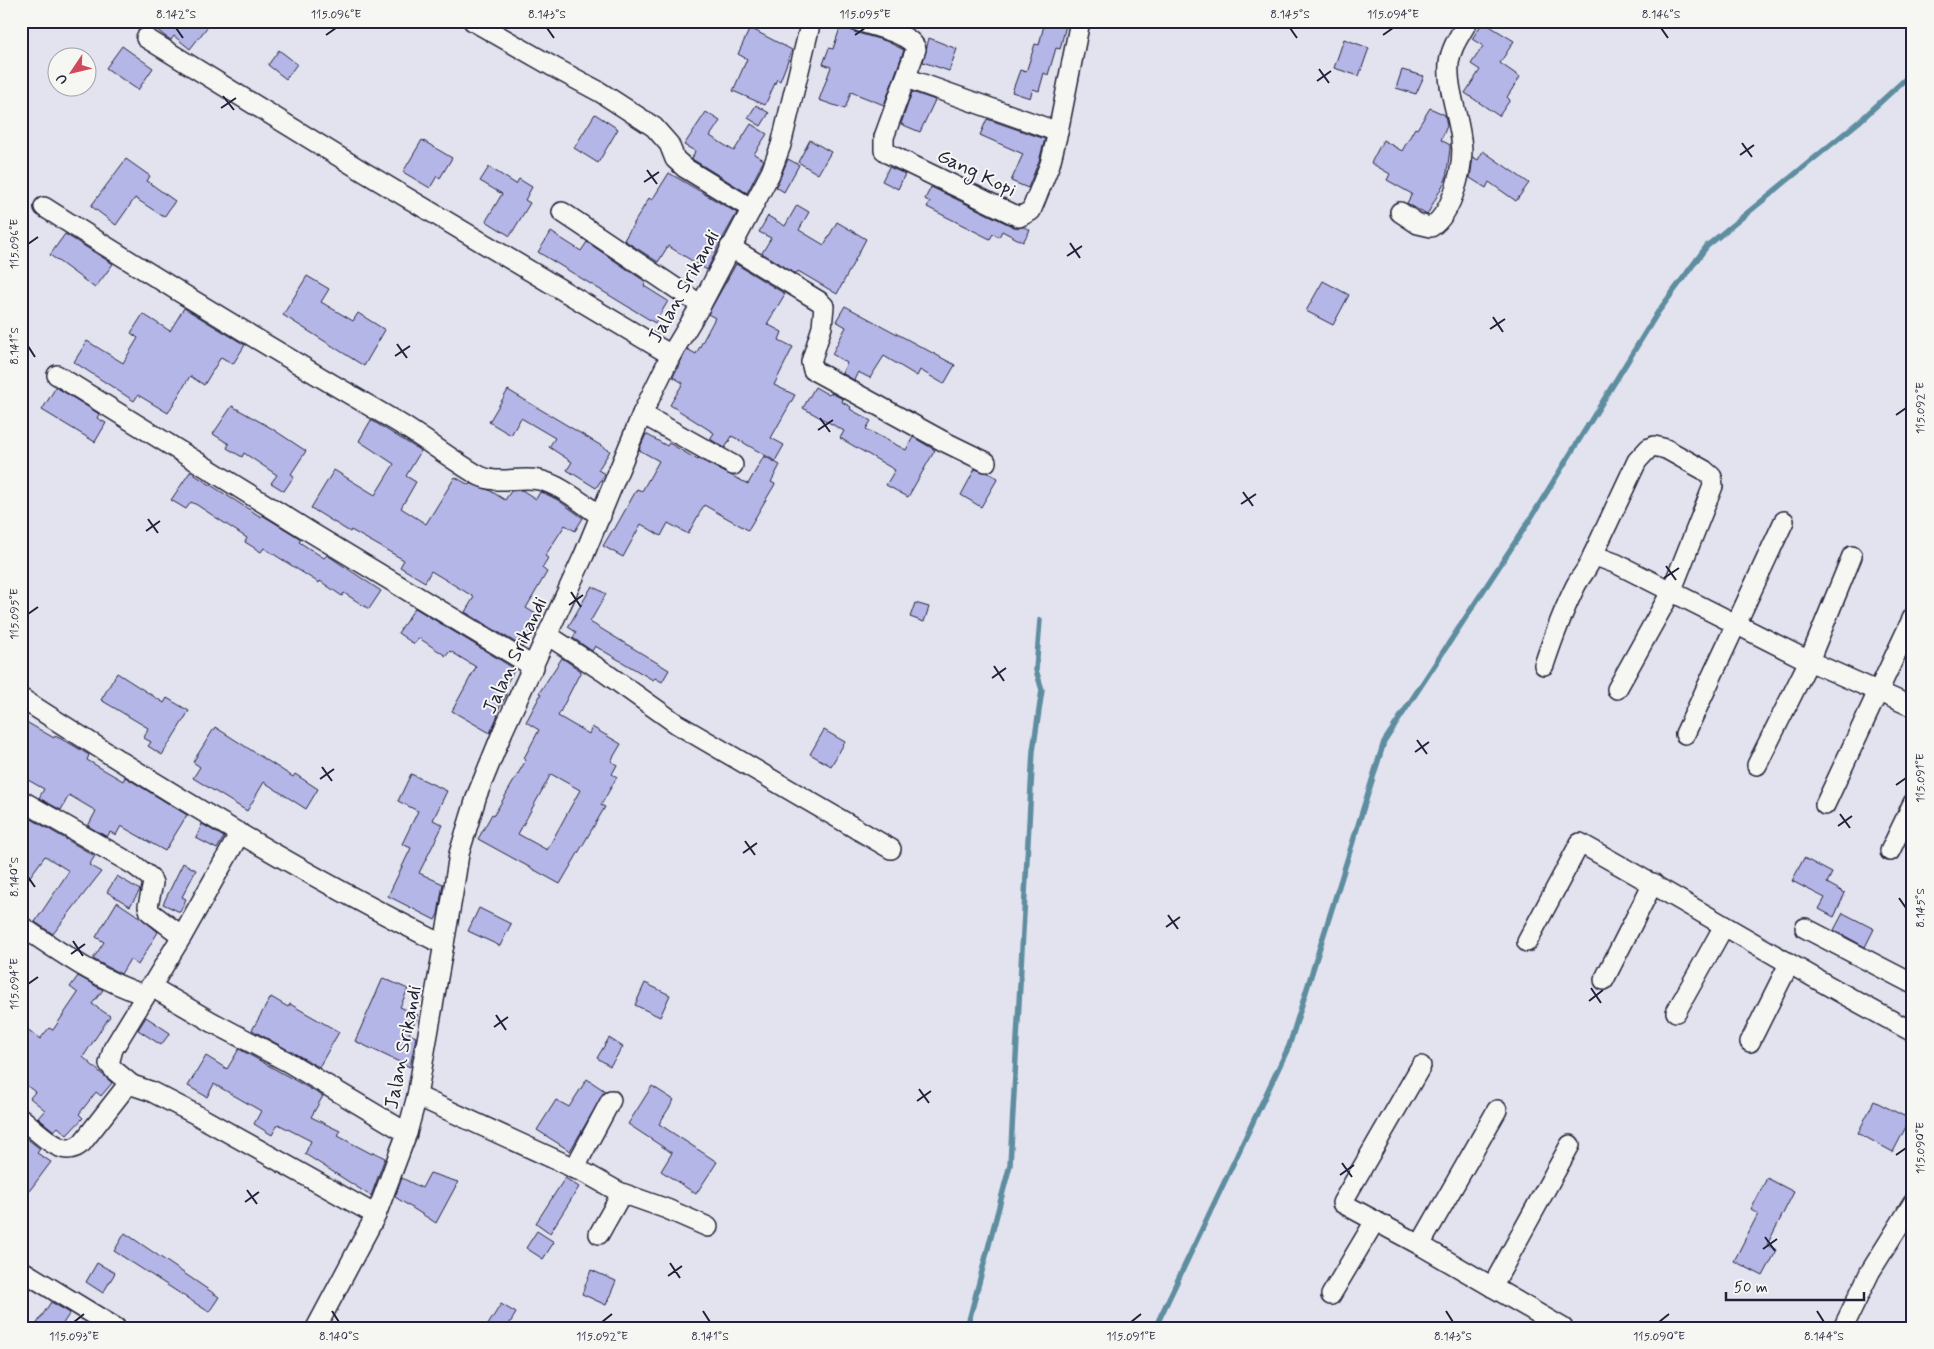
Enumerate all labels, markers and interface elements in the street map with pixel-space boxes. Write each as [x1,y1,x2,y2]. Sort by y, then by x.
text: 8.142°S [156,7,196,23]
text: 115.096°E [311,7,361,23]
text: 8.143°S [528,7,566,23]
text: 115.095°E [839,7,891,23]
text: 8.145°S [1270,7,1310,23]
text: 115.094°E [1367,7,1419,23]
text: 8.146°S [1642,7,1681,23]
north arrow [48,48,98,98]
text: U [52,70,72,88]
street label: Gang Kopi [932,143,1021,205]
text: 115.096°E [7,219,23,269]
street label: Jalan Srikandi [642,225,727,348]
text: 8.141°S [7,327,23,365]
text: 115.092°E [1913,382,1929,434]
text: 115.095°E [7,588,23,640]
street label: Jalan Srikandi [477,593,554,718]
text: 115.091°E [1913,753,1929,803]
text: 8.140°S [7,857,23,897]
text: 8.145°S [1913,888,1929,928]
text: 115.094°E [7,958,23,1010]
street label: Jalan Srikandi [378,983,429,1112]
text: 115.090°E [1913,1122,1929,1174]
scale bar [1726,1269,1864,1301]
text: 50 m [1734,1278,1768,1298]
text: 115.093°E [49,1329,99,1345]
text: 8.140°S [319,1329,359,1345]
text: 115.092°E [576,1329,628,1345]
text: 8.141°S [691,1329,729,1345]
text: 115.091°E [1106,1329,1156,1345]
text: 8.143°S [1434,1329,1472,1345]
text: 115.090°E [1633,1329,1685,1345]
text: 8.144°S [1804,1329,1844,1345]

